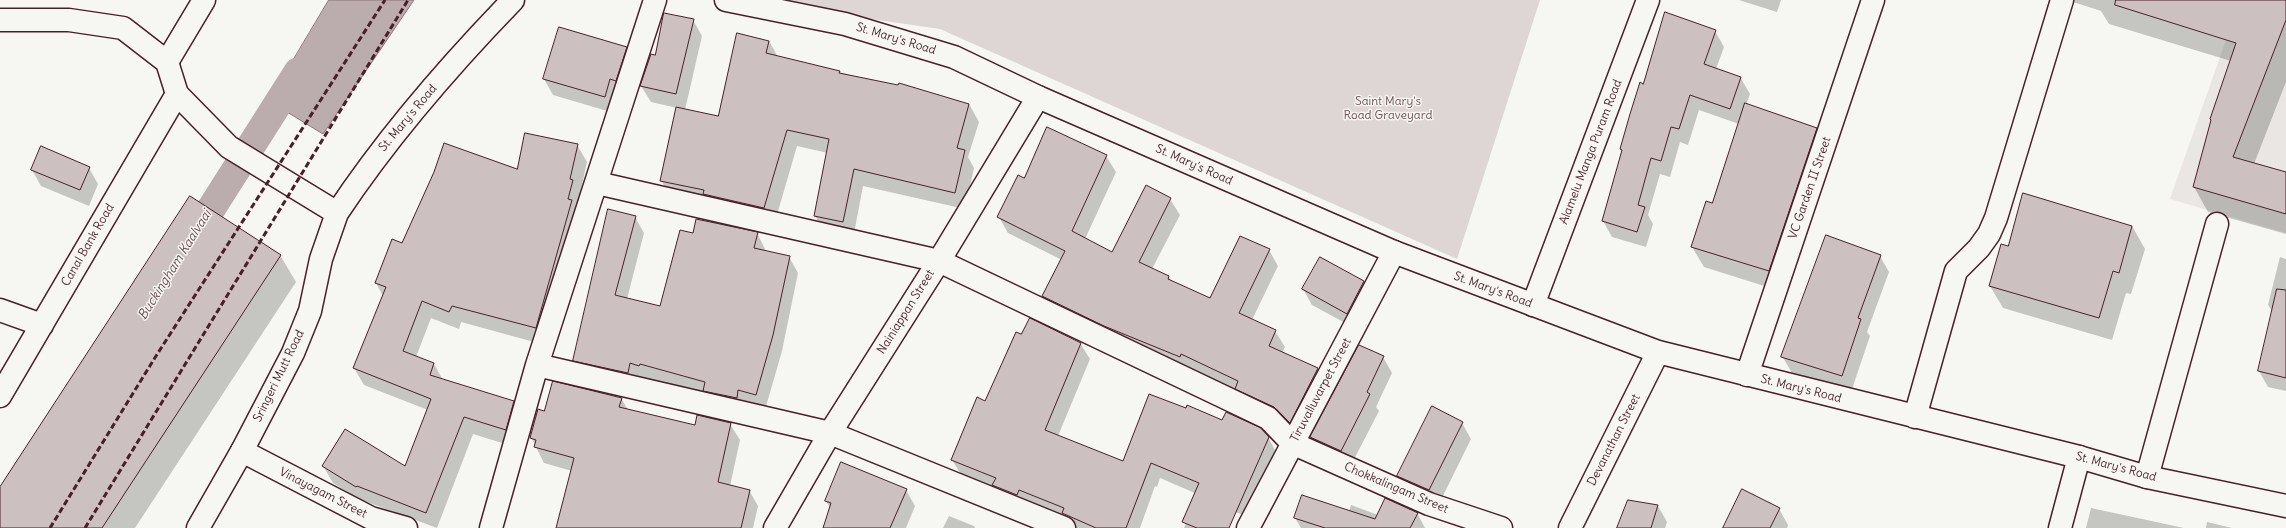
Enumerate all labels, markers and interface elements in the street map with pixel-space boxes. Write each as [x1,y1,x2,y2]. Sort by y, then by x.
street label: St. Mary's Road [854,20,938,58]
street label: Alamelu Manga Puram Road [1557,78,1625,226]
street label: St. Mary's Road [376,82,440,154]
park label: Saint Mary's Road Graveyard [1343,95,1433,123]
street label: VC Garden II Street [1786,135,1834,241]
street label: St. Mary's Road [1153,142,1235,188]
street label: Canal Bank Road [59,201,117,289]
water label: Buckingham Kaalvaai [135,207,215,323]
street label: Nainiappan Street [874,267,938,357]
street label: St. Mary's Road [1452,269,1534,311]
street label: Sringeri Mutt Road [250,328,308,424]
street label: Tiruvalluvarpet Street [1288,336,1354,444]
street label: St. Mary's Road [1759,372,1843,406]
street label: Devanathan Street [1585,392,1643,488]
street label: St. Mary's Road [2074,449,2158,485]
street label: Chokkalingam Street [1342,460,1450,516]
street label: Vinayagam Street [277,465,369,521]

